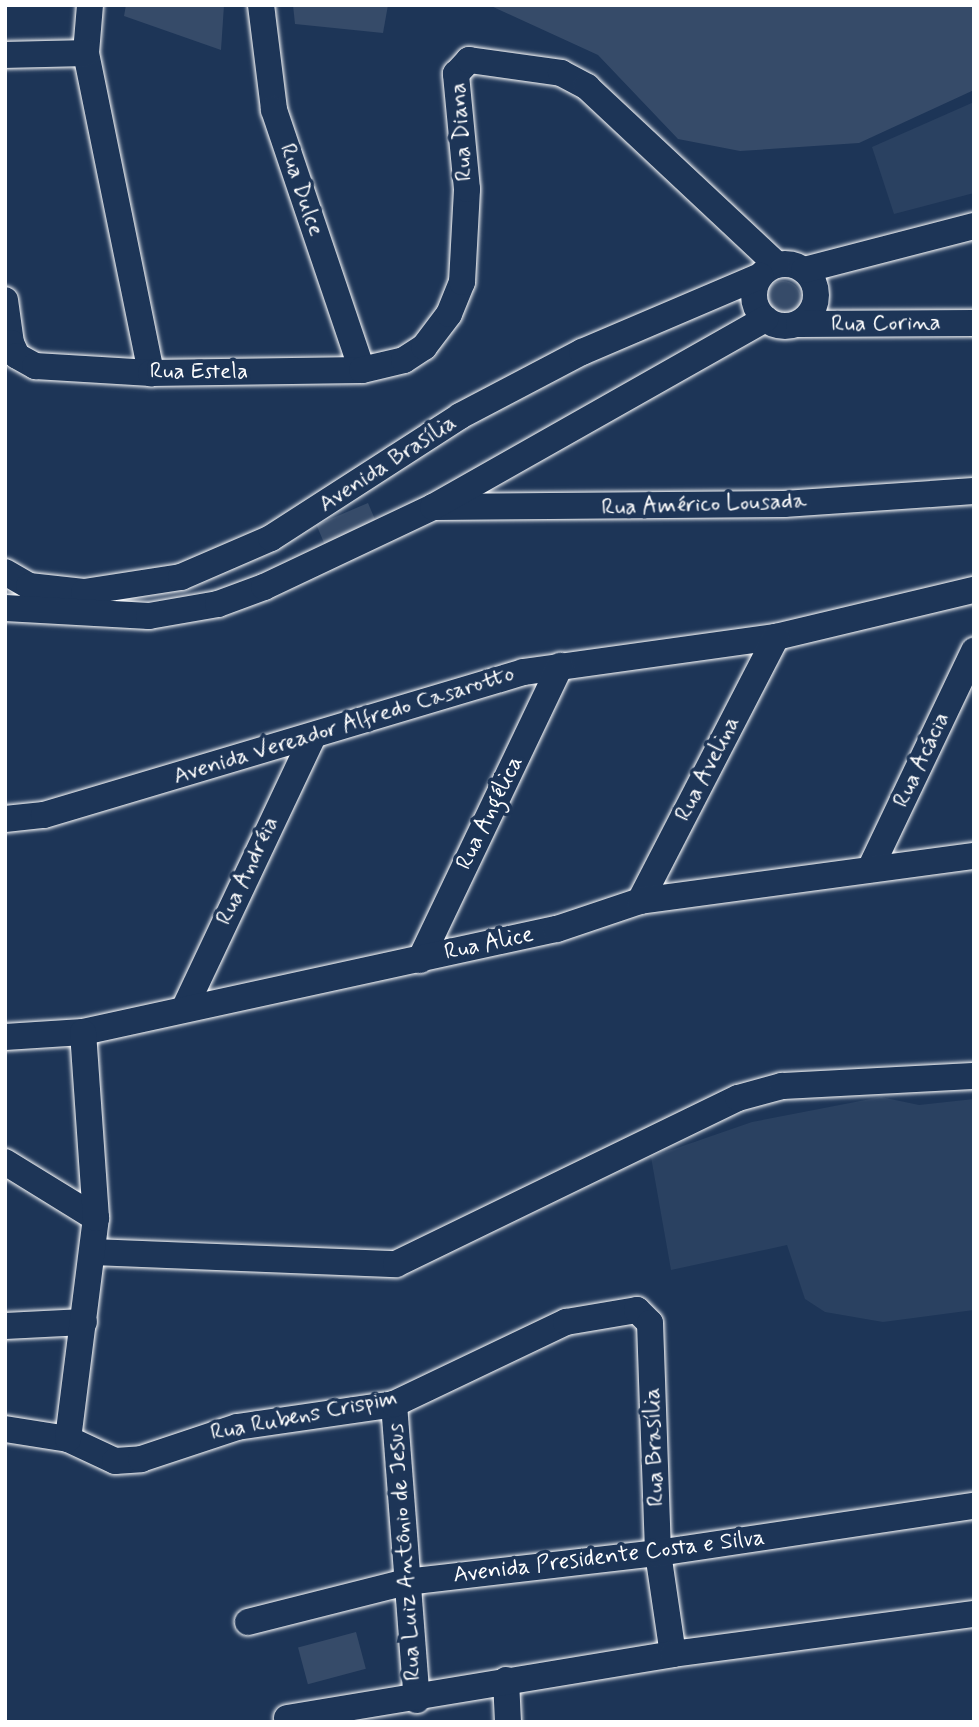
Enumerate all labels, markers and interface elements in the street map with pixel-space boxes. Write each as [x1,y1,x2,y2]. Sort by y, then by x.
street label: Rua Diana [445,81,479,183]
street label: Rua Dulce [273,142,329,238]
street label: Rua Corina [829,309,943,339]
street label: Rua Estela [150,358,248,386]
street label: Avenida Brasília [313,409,463,519]
street label: Rua Américo Lousada [601,488,807,522]
street label: Avenida Vereador Alfredo Casarotto [169,660,519,792]
street label: Rua Acácia [888,708,956,812]
street label: Rua Avelina [670,712,746,826]
street label: Rua Angélica [451,751,529,875]
street label: Rua Andréia [211,812,285,930]
street label: Rua Alice [442,921,536,967]
street label: Rua Rubens Crispim [207,1384,401,1448]
street label: Rua Brasília [639,1388,671,1506]
street label: Rua Luiz Antônio de Jesus [383,1427,427,1677]
street label: Avenida Presidente Costa e Silva [451,1524,767,1590]

